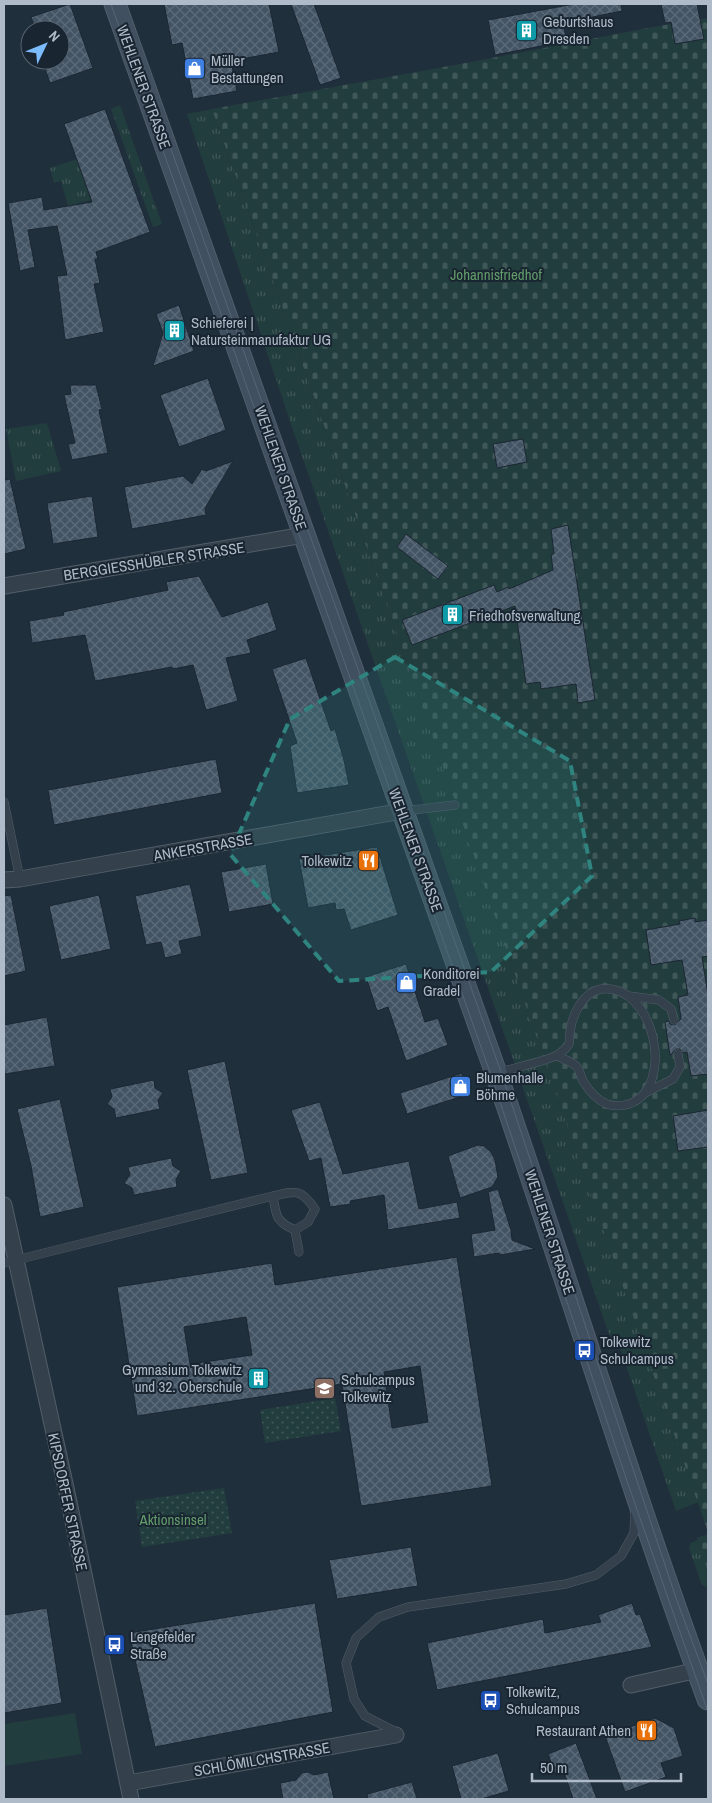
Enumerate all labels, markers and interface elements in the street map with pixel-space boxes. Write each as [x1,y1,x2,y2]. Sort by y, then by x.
place label: Geburtshaus Dresden [543,11,613,49]
building icon: Geburtshaus Dresden [515,18,539,42]
north arrow [20,20,70,70]
street label: WEHLENER STRASSE [112,22,176,152]
text: N [45,27,64,45]
place label: Müller Bestattungen [211,50,284,88]
shop icon: Müller Bestattungen [183,57,207,81]
park label: Johannisfriedhof [450,264,542,285]
place label: Schieferei | Natursteinmanufaktur UG [191,312,331,350]
building icon: Schieferei | Natursteinmanufaktur UG [163,319,187,343]
street label: WEHLENER STRASSE [250,403,312,533]
street label: BERGGIESSHÜBLER STRASSE [62,536,246,586]
building icon: Friedhofsverwaltung [441,603,465,627]
place label: Friedhofsverwaltung [469,605,581,626]
street label: WEHLENER STRASSE [384,785,448,915]
street label: ANKERSTRASSE [151,828,254,866]
restaurant icon: Tolkewitz [356,848,380,872]
place label: Tolkewitz [301,850,352,871]
place label: Konditorei Gradel [423,963,480,1001]
shop icon: Konditorei Gradel [395,970,419,994]
place label: Blumenhalle Böhme [476,1067,544,1105]
shop icon: Blumenhalle Böhme [448,1074,472,1098]
street label: WEHLENER STRASSE [520,1167,580,1297]
place label: Tolkewitz Schulcampus [600,1331,674,1369]
bus stop icon: Tolkewitz Schulcampus [572,1338,596,1362]
place label: Gymnasium Tolkewitz und 32. Oberschule [122,1359,242,1397]
building icon: Gymnasium Tolkewitz und 32. Oberschule [246,1366,270,1390]
place label: Schulcampus Tolkewitz [341,1369,415,1407]
school or university icon: Schulcampus Tolkewitz [313,1376,337,1400]
street label: KIPSDORFER STRASSE [43,1431,93,1573]
park label: Aktionsinsel [138,1509,207,1530]
place label: Lengefelder Straße [130,1626,195,1664]
bus stop icon: Lengefelder Straße [102,1633,126,1657]
place label: Tolkewitz, Schulcampus [506,1681,580,1719]
bus stop icon: Tolkewitz, Schulcampus [478,1688,502,1712]
restaurant icon: Restaurant Athen [635,1718,659,1742]
place label: Restaurant Athen [536,1720,631,1741]
street label: SCHLÖMILCHSTRASSE [192,1737,332,1781]
scale bar [532,1750,681,1782]
text: 50 m [540,1757,567,1778]

